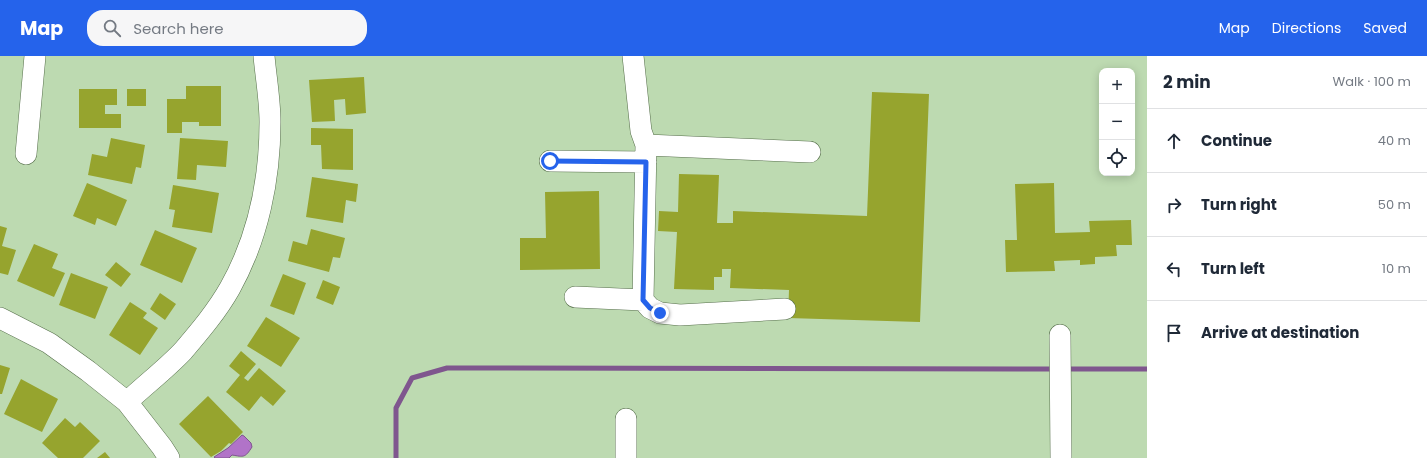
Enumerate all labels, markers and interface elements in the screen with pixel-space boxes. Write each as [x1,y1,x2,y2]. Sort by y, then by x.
search box [87,10,367,46]
text: Map [20,15,63,42]
icon: search [101,17,123,39]
text: Search here [133,18,224,39]
text: Map [1219,18,1250,38]
text: Directions [1272,18,1341,38]
text: Saved [1363,18,1407,38]
map controls [1099,68,1135,176]
button: + [1099,68,1135,104]
text: 2 min [1163,70,1211,94]
text: Walk · 100 m [1333,72,1411,91]
button: − [1099,104,1135,140]
icon: ahead [1163,130,1185,152]
text: Continue [1201,130,1272,151]
text: 40 m [1378,131,1411,150]
button: locate [1099,140,1135,176]
route start [541,152,559,170]
icon: right [1163,194,1185,216]
text: Turn right [1201,194,1277,215]
text: 50 m [1378,195,1411,214]
icon: left [1163,258,1185,280]
text: Turn left [1201,258,1265,279]
text: 10 m [1382,259,1411,278]
route end [651,304,669,322]
icon: arrive [1163,322,1185,344]
text: Arrive at destination [1201,322,1359,343]

